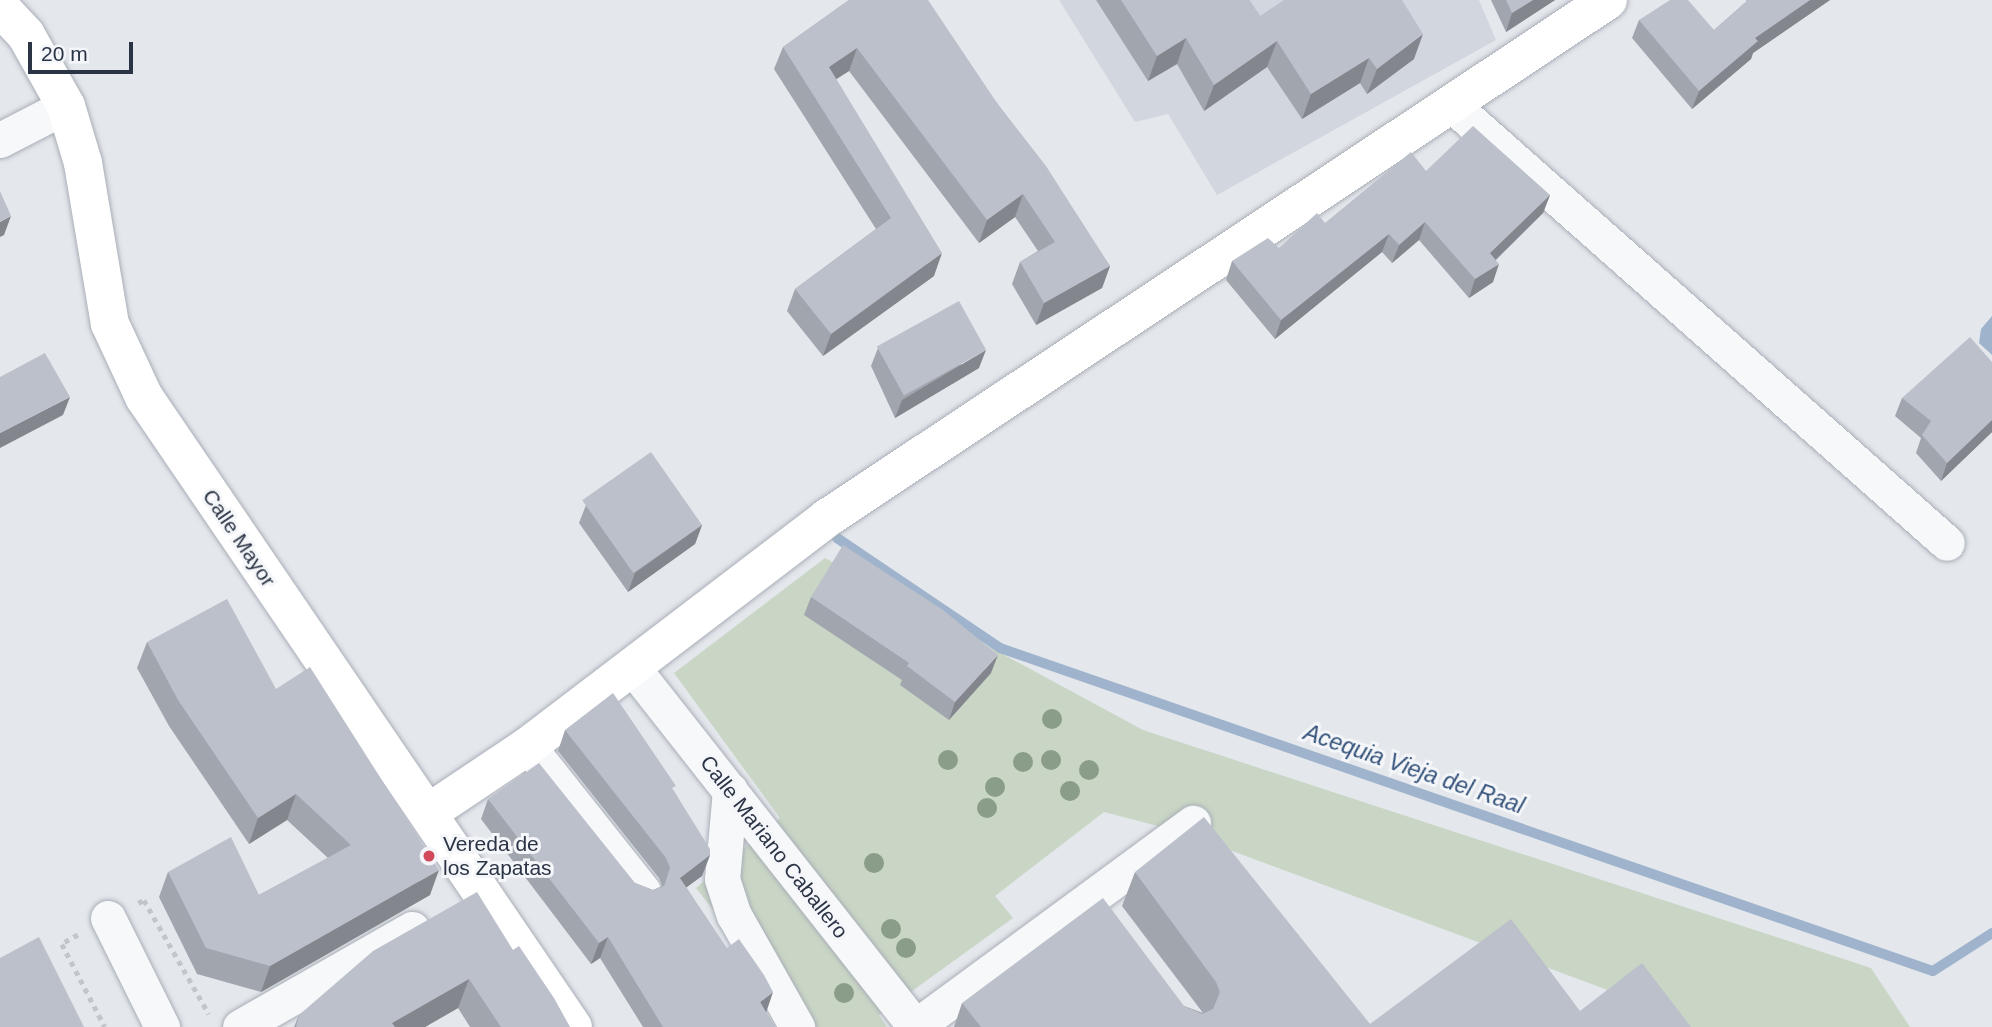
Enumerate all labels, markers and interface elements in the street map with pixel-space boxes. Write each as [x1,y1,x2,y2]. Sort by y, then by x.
scale bar [32,28,136,72]
text: 20 m [41,42,88,65]
street label: Calle Mayor [197,485,281,591]
water label: Acequia Vieja del Raal [1300,718,1528,820]
street label: Calle Mariano Caballero [695,750,853,944]
place label: Vereda de los Zapatas [443,831,552,881]
marker: Vereda de los Zapatas [421,848,437,864]

